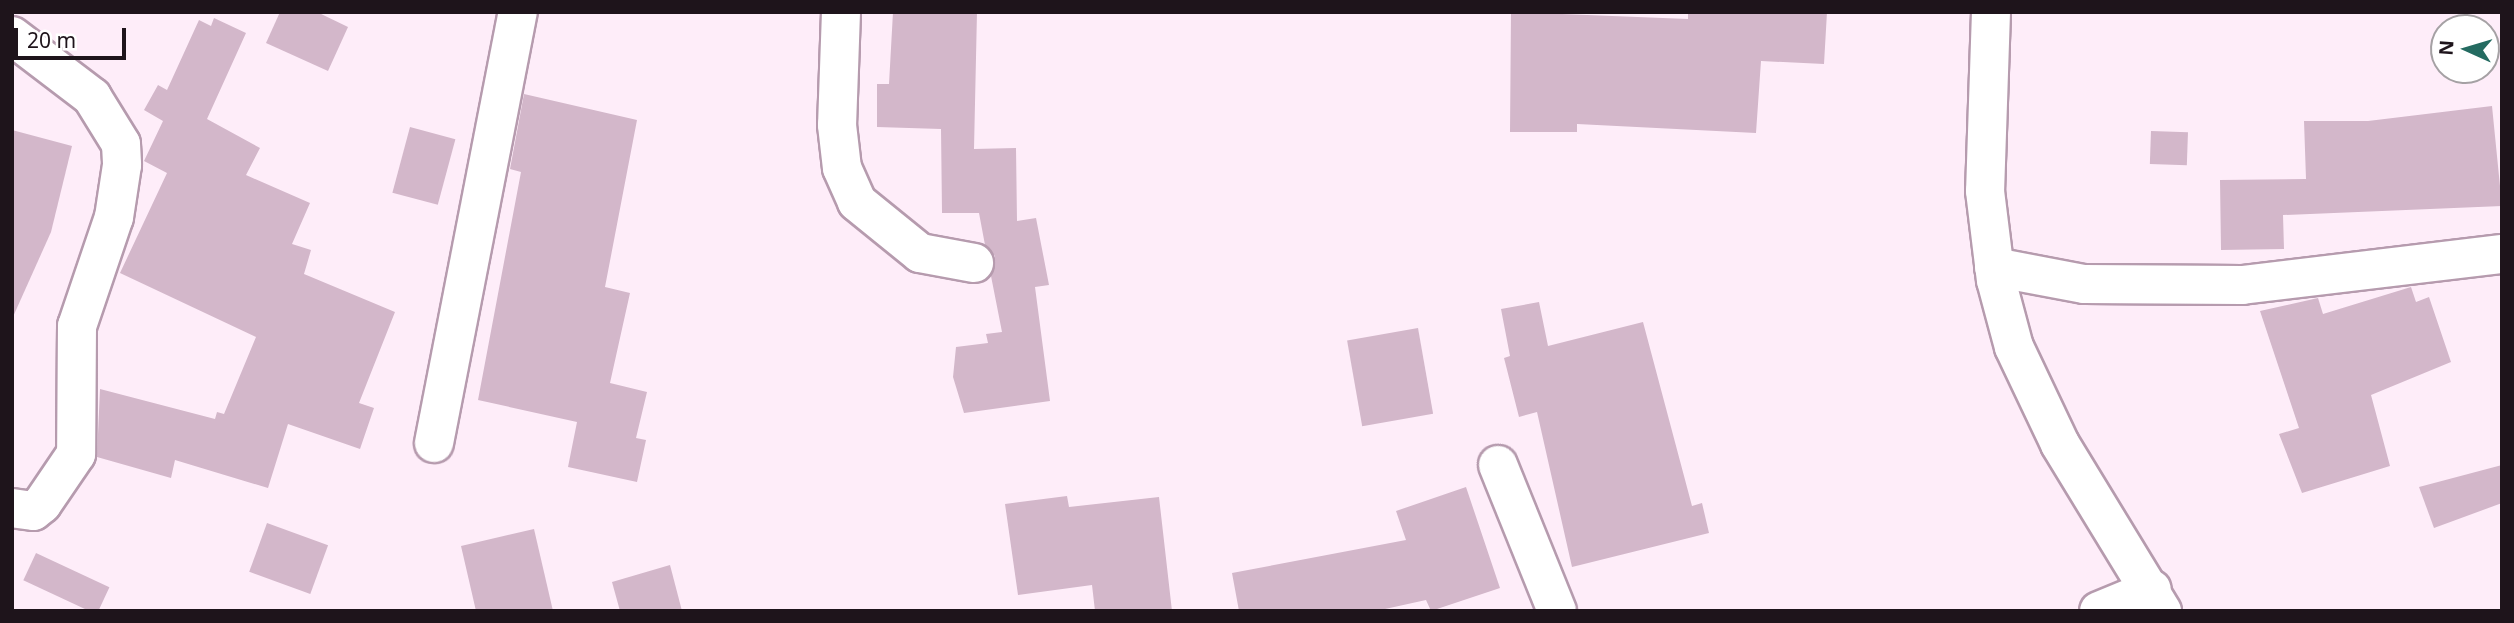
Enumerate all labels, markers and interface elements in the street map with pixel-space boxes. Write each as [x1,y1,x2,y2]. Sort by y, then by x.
scale bar [18,14,130,58]
north arrow [2430,14,2500,84]
text: 20 m [27,26,76,54]
text: N [2433,39,2460,56]

